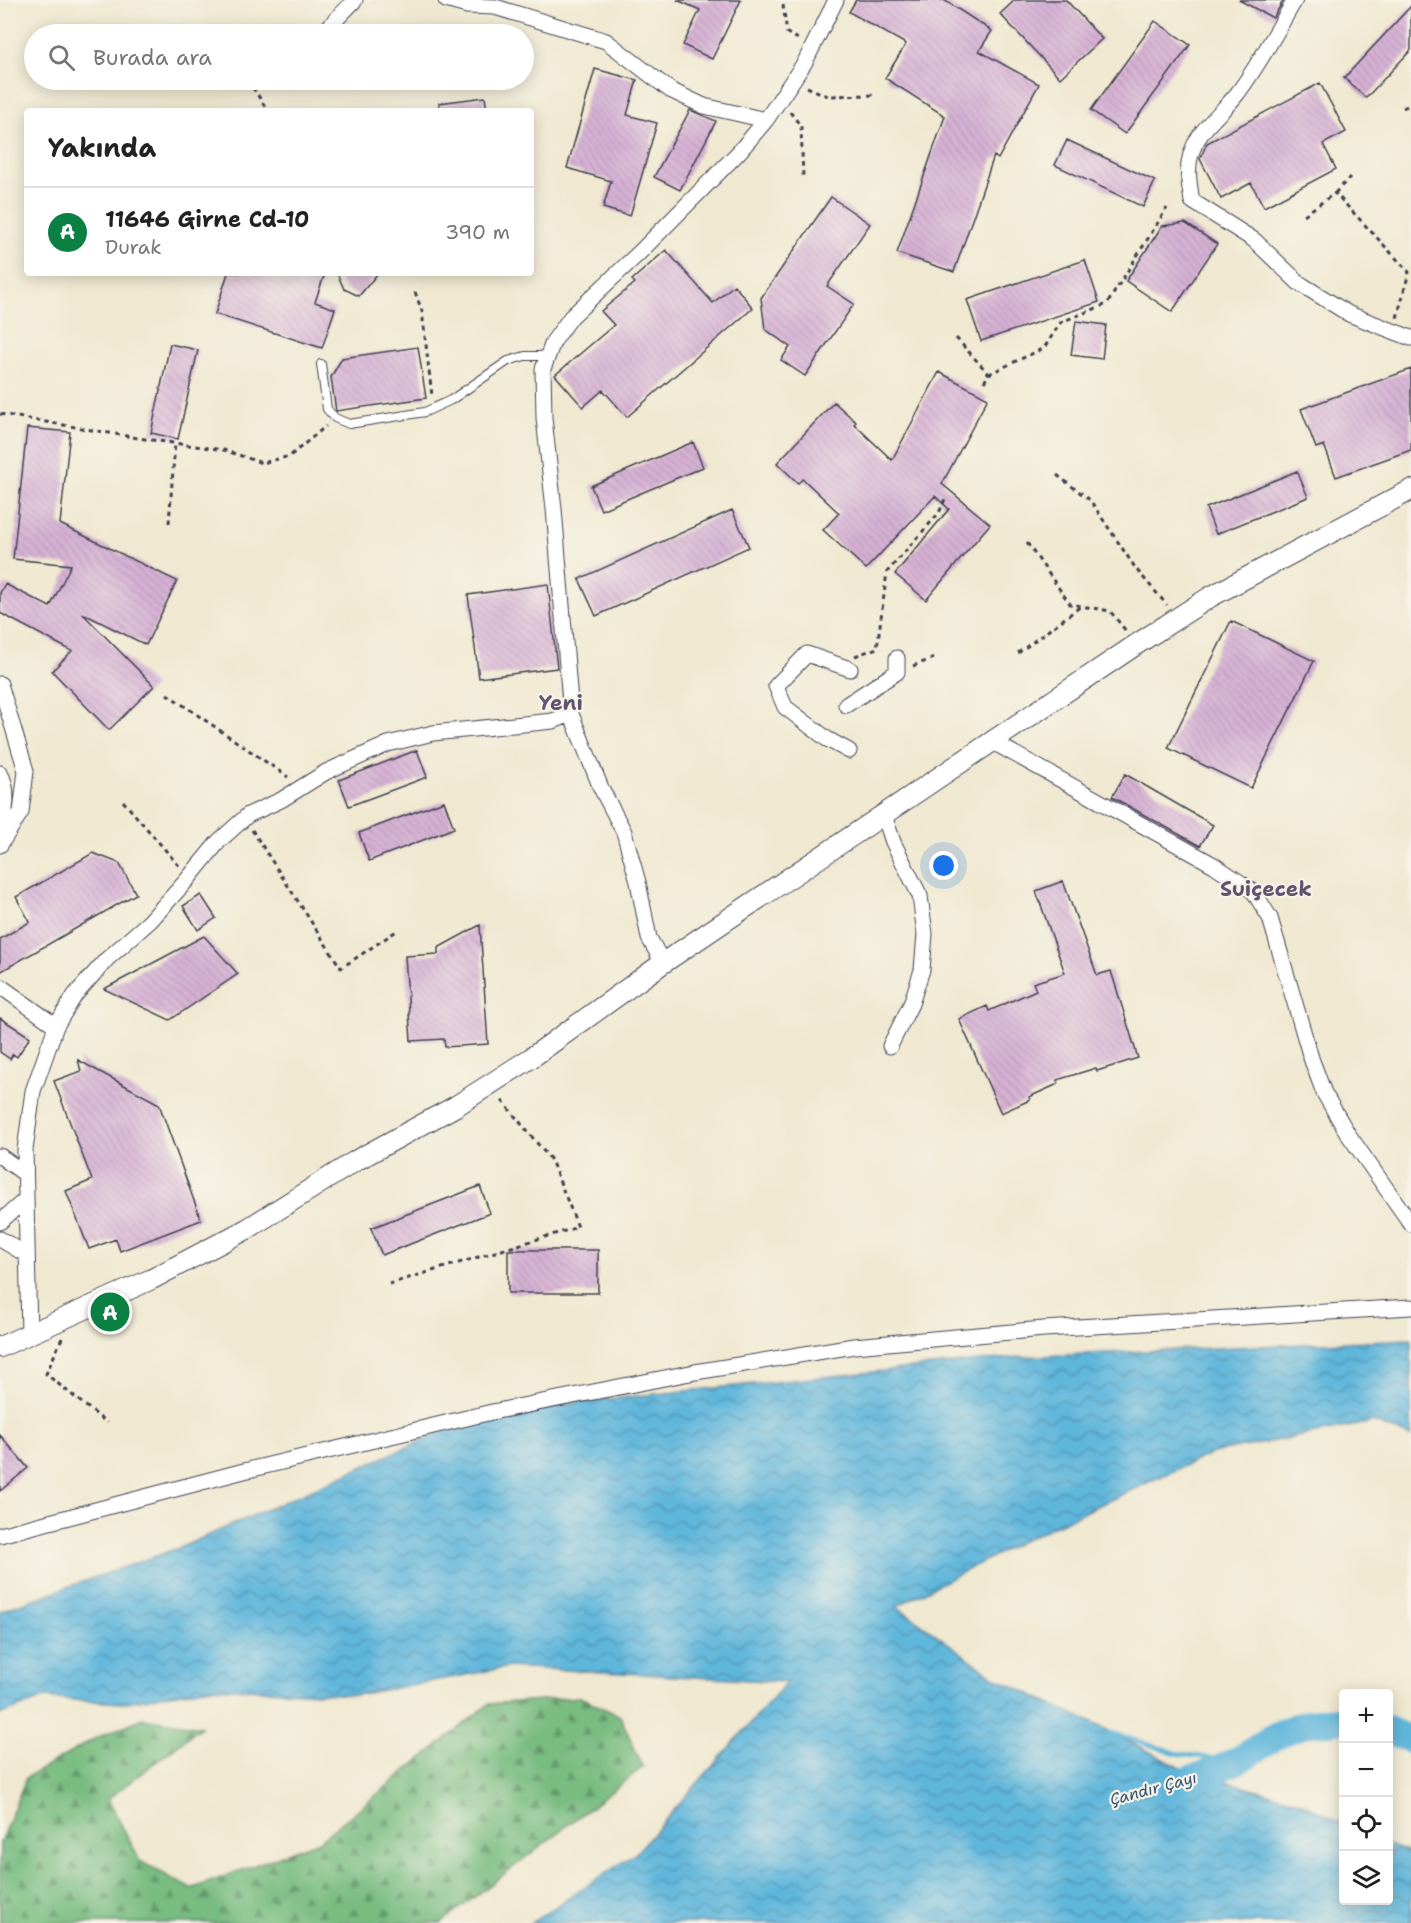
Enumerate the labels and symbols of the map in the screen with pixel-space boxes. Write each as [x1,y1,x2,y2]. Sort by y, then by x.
district label: Yeni [539,689,583,717]
your location [929,851,958,880]
district label: Suiçecek [1220,875,1312,903]
pin: A [90,1290,130,1334]
water label: Çandır Çayı [1107,1767,1199,1810]

